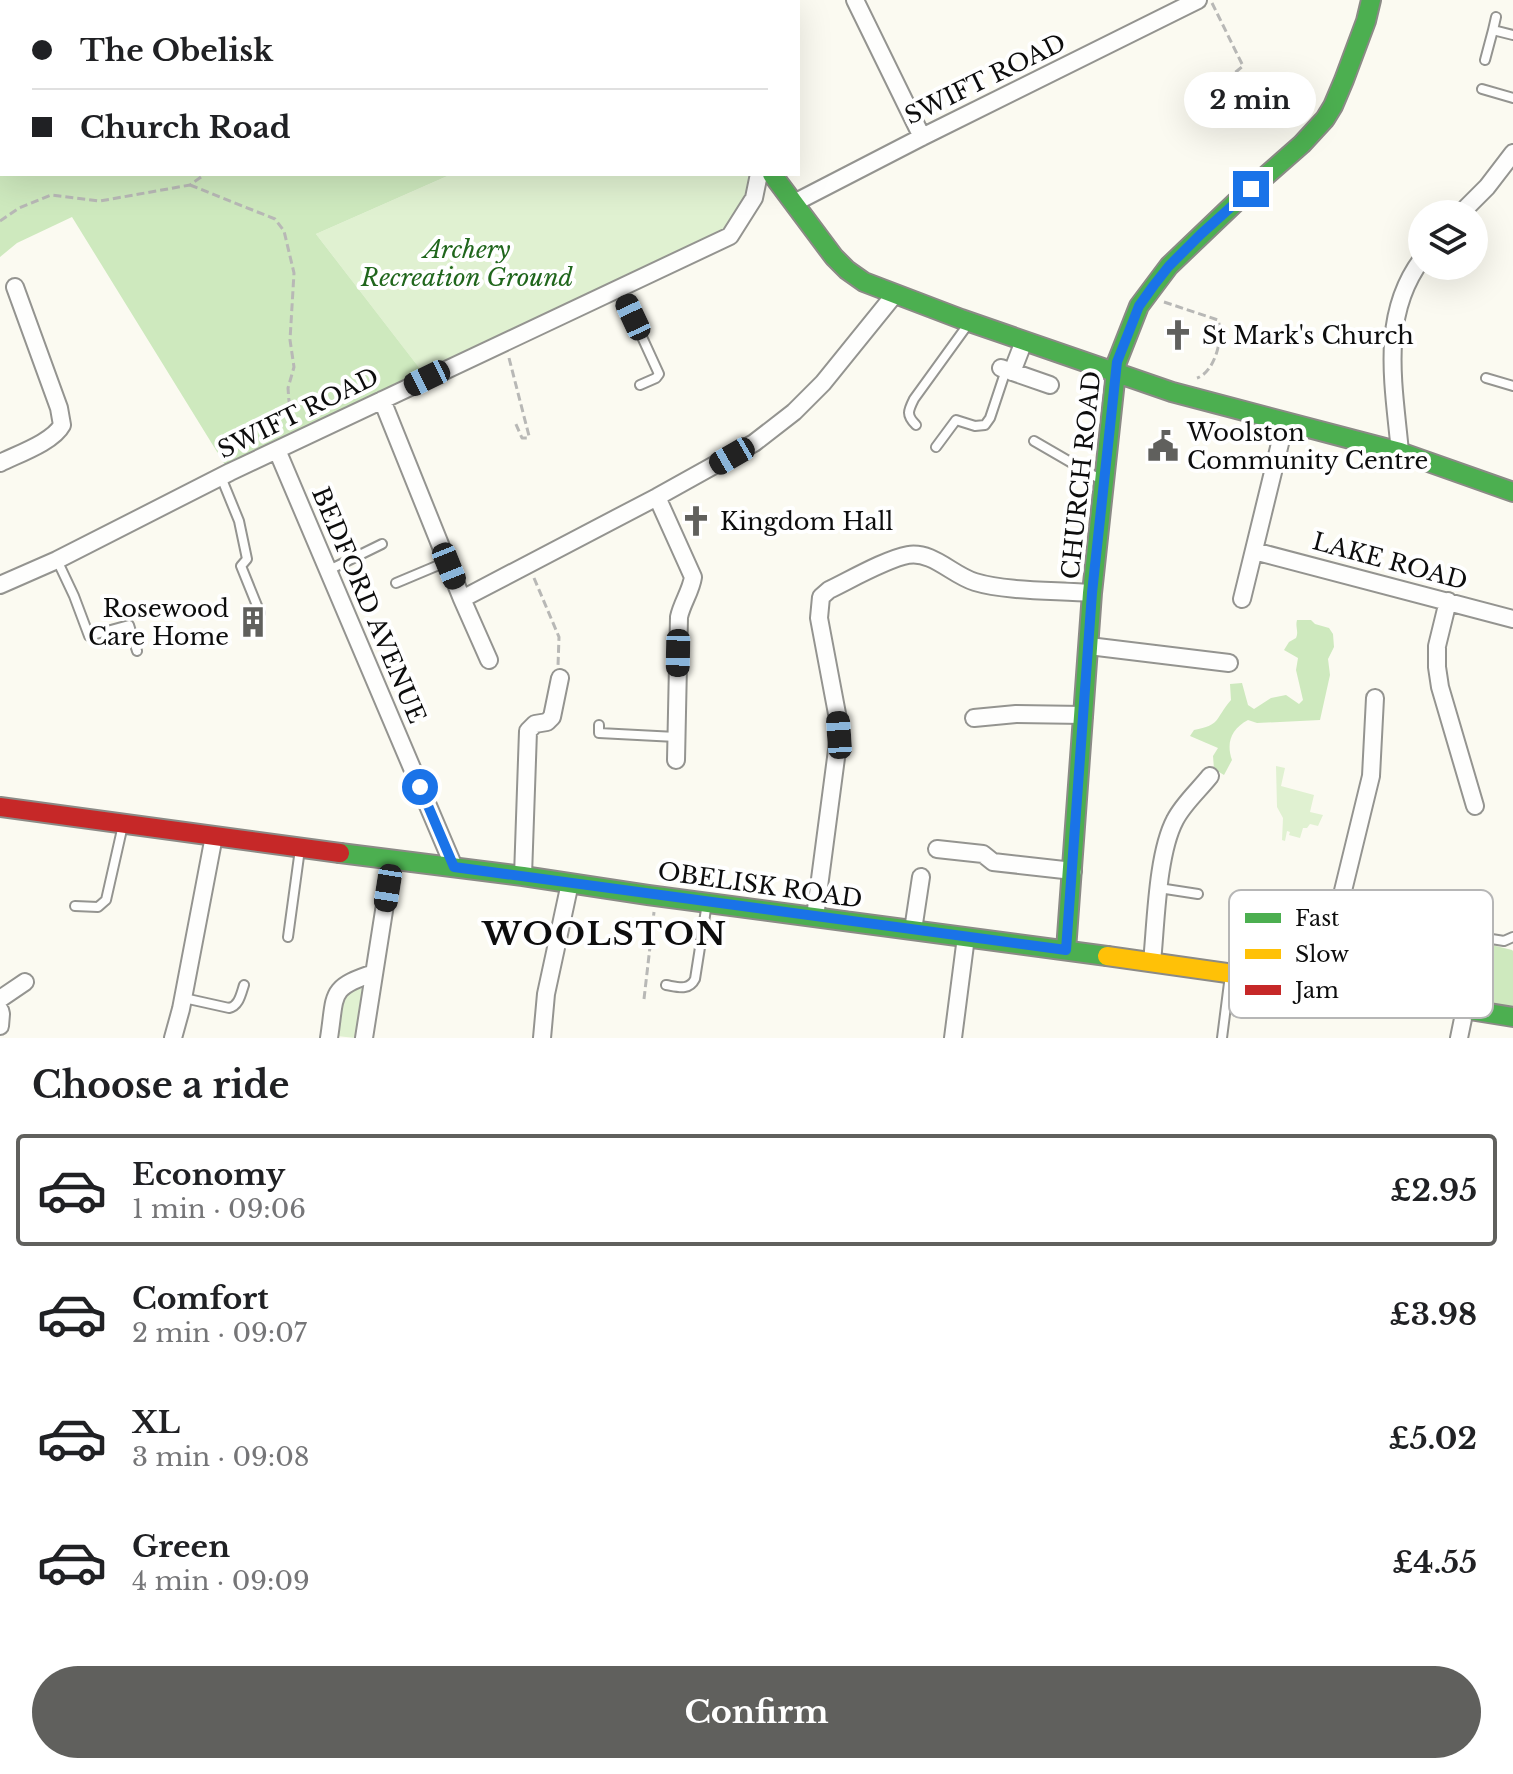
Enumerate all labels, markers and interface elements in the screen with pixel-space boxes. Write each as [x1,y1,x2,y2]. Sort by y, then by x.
street label: SWIFT ROAD [900,28,1070,130]
text: The Obelisk [80,32,273,69]
callout: 2 min [1185,73,1317,129]
text: 2 min [1210,84,1290,116]
text: Church Road [80,109,290,146]
route end [1233,171,1269,207]
map controls [1408,200,1488,280]
button: layers [1408,200,1488,280]
park label: Archery Recreation Ground [360,235,574,292]
car [612,290,654,344]
church icon: St Mark's Church [1161,318,1195,352]
place label: St Mark's Church [1202,321,1414,350]
car [400,357,454,399]
street label: SWIFT ROAD [213,362,383,464]
street label: CHURCH ROAD [1056,369,1106,581]
place label: Woolston Community Centre [1186,418,1428,475]
public building icon: Woolston Community Centre [1146,429,1180,463]
car [705,434,759,478]
street label: BEDFORD AVENUE [306,483,432,727]
church icon: Kingdom Hall [679,504,713,538]
place label: Kingdom Hall [720,507,894,536]
street label: LAKE ROAD [1309,526,1471,596]
car [429,539,469,593]
place label: Rosewood Care Home [88,594,229,651]
building icon: Rosewood Care Home [236,605,270,639]
car [666,629,690,677]
car [825,710,853,760]
route start [402,769,438,805]
street label: OBELISK ROAD [656,856,864,914]
car [372,862,404,914]
legend [1229,890,1493,1018]
text: Fast [1295,905,1340,932]
district label: WOOLSTON [481,914,728,954]
text: Slow [1295,941,1349,968]
text: Jam [1292,977,1339,1004]
text: Choose a ride [32,1063,289,1108]
icon: car [36,1154,108,1226]
text: Economy [132,1156,285,1193]
text: £2.95 [1390,1172,1477,1209]
text: 1 min · 09:06 [132,1193,306,1225]
icon: car [36,1278,108,1350]
text: Comfort [132,1280,269,1317]
text: £3.98 [1390,1296,1477,1333]
text: 2 min · 09:07 [132,1317,307,1349]
icon: car [36,1402,108,1474]
text: XL [132,1404,180,1441]
text: £5.02 [1389,1420,1477,1457]
text: 3 min · 09:08 [132,1441,310,1473]
icon: car [36,1526,108,1598]
text: Green [132,1528,230,1565]
text: £4.55 [1392,1544,1477,1581]
text: 4 min · 09:09 [132,1565,310,1597]
button: Confirm [32,1666,1481,1758]

